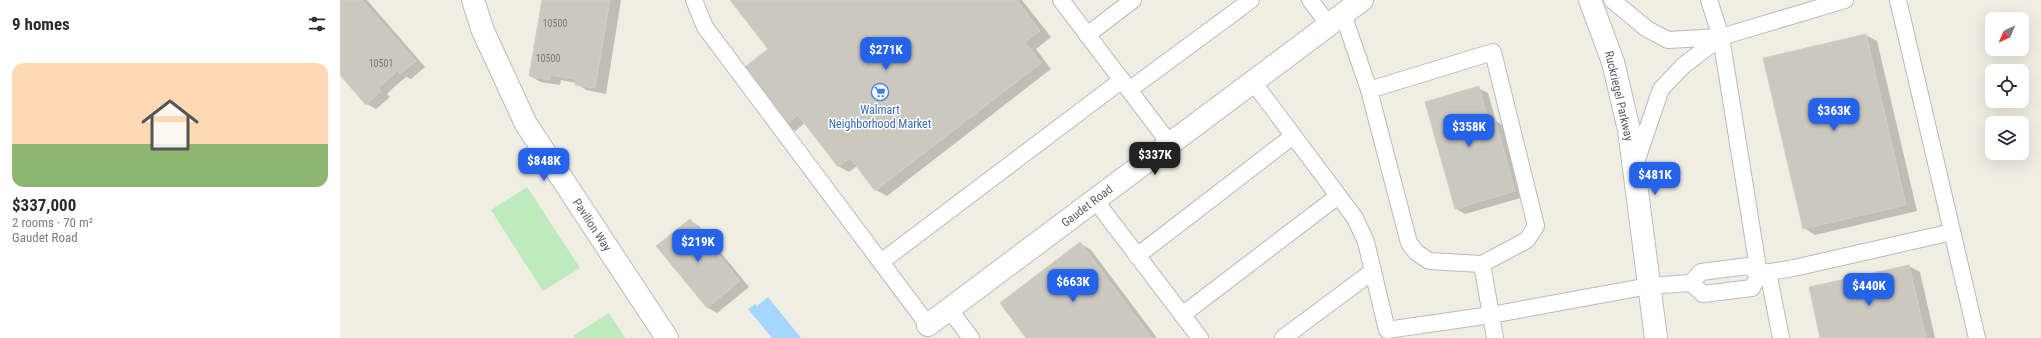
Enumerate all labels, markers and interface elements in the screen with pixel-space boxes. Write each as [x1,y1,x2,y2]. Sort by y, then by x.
north arrow [1985,12,2029,56]
map controls [1985,12,2029,160]
icon: filters [306,13,328,35]
text: 9 homes [12,14,70,34]
house number: 10500 [543,18,567,29]
pin: $271K [858,37,914,71]
text: $271K [869,42,903,57]
street label: Ruckriegel Parkway [1602,50,1636,142]
house number: 10500 [536,53,560,64]
house number: 10501 [369,58,393,69]
button: locate [1985,64,2029,108]
supermarket icon: Walmart Neighborhood Market [870,82,890,102]
icon: home [134,89,206,161]
pin: $363K [1806,98,1862,132]
place label: Walmart Neighborhood Market [829,103,932,131]
text: $363K [1817,103,1851,118]
pin: $358K [1441,114,1497,148]
button: layers [1985,116,2029,160]
text: $358K [1452,119,1486,134]
pin: $337K [1127,142,1183,176]
text: $337K [1138,147,1172,162]
pin: $848K [516,148,572,182]
text: $848K [527,153,561,168]
pin: $481K [1627,162,1683,196]
text: $481K [1638,167,1672,182]
street label: Gaudet Road [1059,182,1115,230]
text: $337,000 [12,195,76,215]
street label: Pavilion Way [570,196,614,254]
text: 2 rooms · 70 m² [12,215,93,230]
pin: $219K [670,229,726,263]
text: Gaudet Road [12,230,78,245]
text: $219K [681,234,715,249]
pin: $663K [1045,269,1101,303]
pin: $440K [1841,273,1897,307]
text: $663K [1056,274,1090,289]
text: $440K [1852,278,1886,293]

